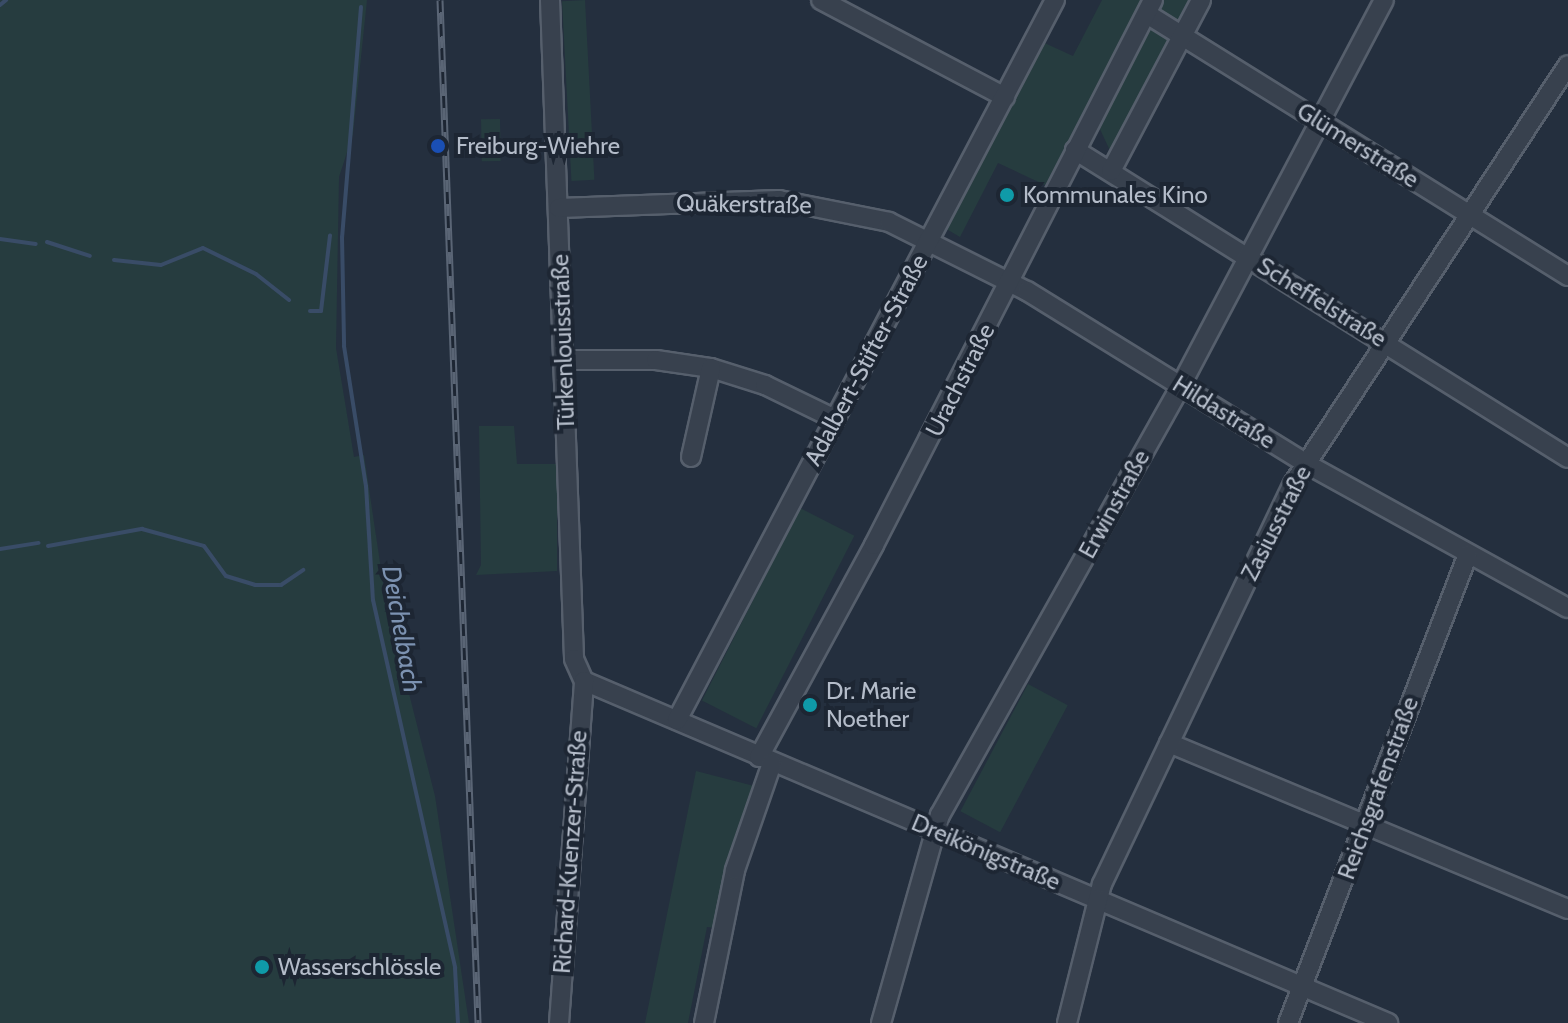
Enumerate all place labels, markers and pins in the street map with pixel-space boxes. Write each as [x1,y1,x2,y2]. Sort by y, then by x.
place label: Freiburg-Wiehre [456,132,620,160]
marker: Freiburg-Wiehre [427,135,449,157]
place label: Kommunales Kino [1023,181,1208,209]
marker: Kommunales Kino [998,186,1016,204]
place label: Dr. Marie Noether [826,677,916,733]
marker: Dr. Marie Noether [801,696,819,714]
place label: Wasserschlössle [278,953,441,981]
marker: Wasserschlössle [253,958,271,976]

